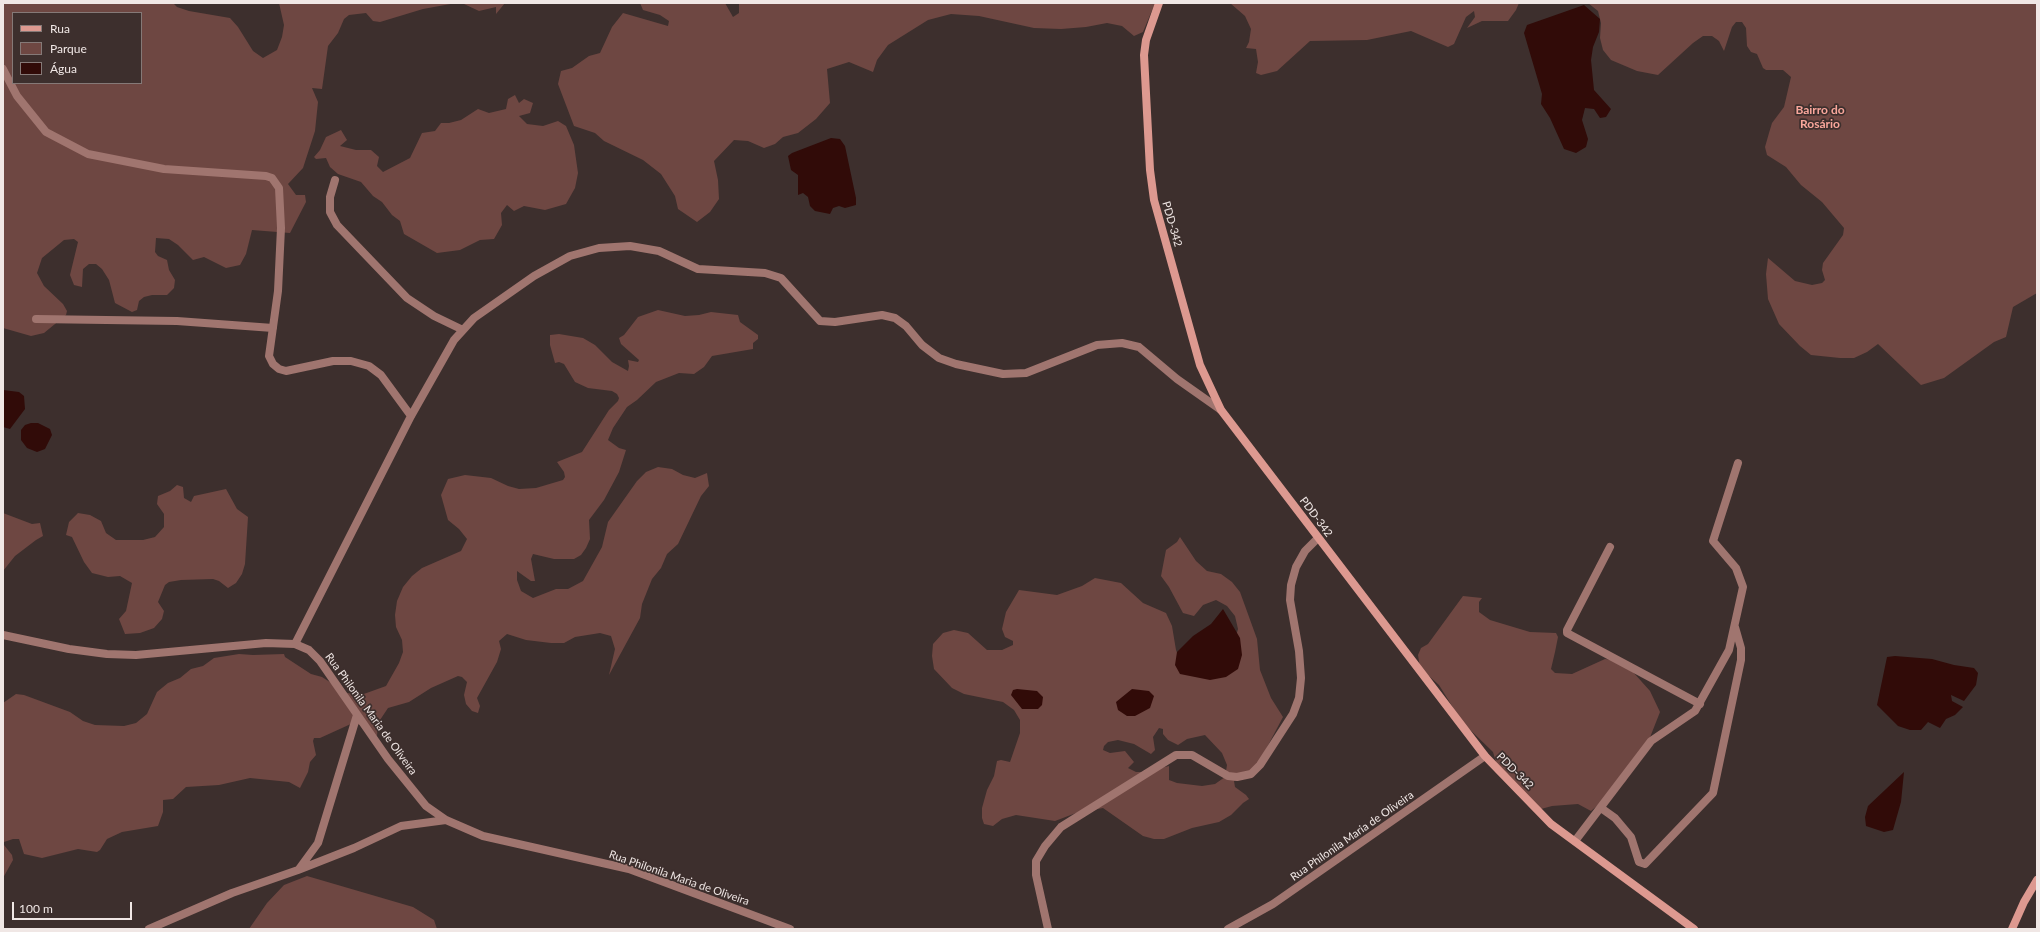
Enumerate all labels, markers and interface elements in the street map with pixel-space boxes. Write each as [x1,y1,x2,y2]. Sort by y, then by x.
legend [12,12,142,84]
text: Rua [50,21,70,36]
text: Parque [50,41,87,56]
text: Água [50,61,77,76]
district label: Bairro do Rosário [1795,103,1845,131]
street label: PDD-342 [1159,200,1185,248]
street label: PDD-342 [1297,494,1335,540]
street label: Rua Philonila Maria de Oliveira [322,650,420,778]
street label: PDD-342 [1494,750,1536,792]
street label: Rua Philonila Maria de Oliveira [1288,788,1416,884]
street label: Rua Philonila Maria de Oliveira [607,848,751,908]
scale bar [14,894,134,920]
text: 100 m [19,901,53,916]

